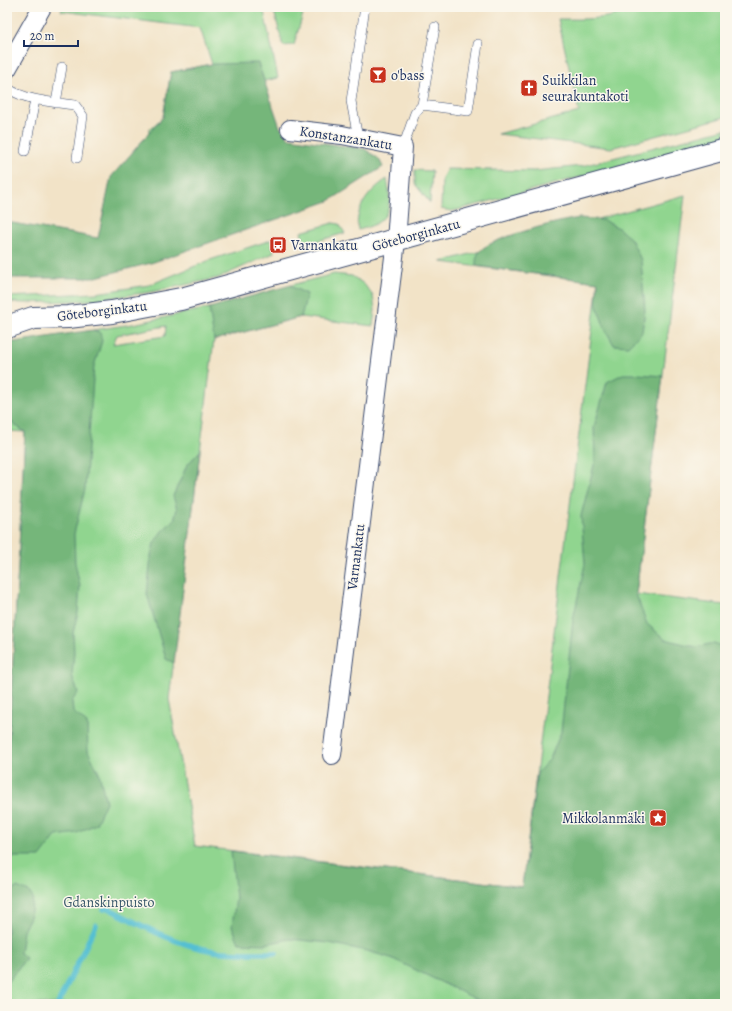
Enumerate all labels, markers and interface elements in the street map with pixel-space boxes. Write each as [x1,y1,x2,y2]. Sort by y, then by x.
scale bar [24,22,78,48]
text: 20 m [30,28,54,44]
bar icon: o'bass [368,65,388,85]
place label: o'bass [391,66,425,85]
place label: Suikkilan seurakuntakoti [542,71,629,106]
church icon: Suikkilan seurakuntakoti [519,78,539,98]
street label: Konstanzankatu [298,121,394,155]
street label: Göteborginkatu [370,214,463,256]
bus stop icon: Varnankatu [268,235,288,255]
place label: Varnankatu [290,236,358,255]
street label: Göteborginkatu [56,296,148,326]
street label: Varnankatu [342,522,370,592]
place icon: Mikkolanmäki [648,808,668,828]
place label: Mikkolanmäki [562,809,645,828]
park label: Gdanskinpuisto [63,893,155,912]

